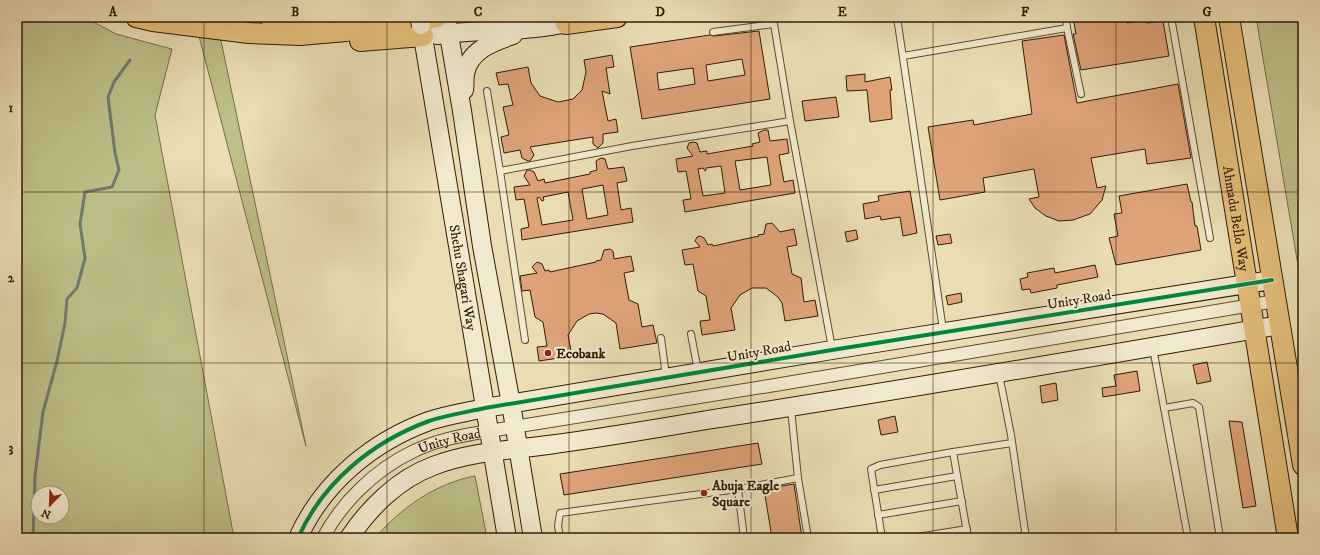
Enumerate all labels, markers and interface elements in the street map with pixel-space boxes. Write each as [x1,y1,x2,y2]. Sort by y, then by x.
text: A [108,4,118,20]
text: B [291,4,299,20]
text: C [474,4,483,20]
text: D [655,4,665,20]
text: E [837,4,847,20]
text: F [1021,4,1030,20]
text: G [1202,4,1212,20]
text: 1 [9,100,14,116]
street label: Ahmadu Bello Way [1218,164,1253,273]
street label: Shehu Shagari Way [445,223,480,332]
text: 2 [8,270,15,286]
street label: Unity Road [1046,286,1112,314]
street label: Unity Road [726,338,793,366]
place label: Ecobank [556,345,607,363]
marker: Ecobank [543,348,553,358]
street label: Unity Road [415,424,482,458]
text: 3 [9,440,14,456]
place label: Abuja Eagle Square [711,477,779,511]
north arrow [30,485,70,525]
marker: Abuja Eagle Square [699,488,709,498]
text: N [40,505,53,521]

